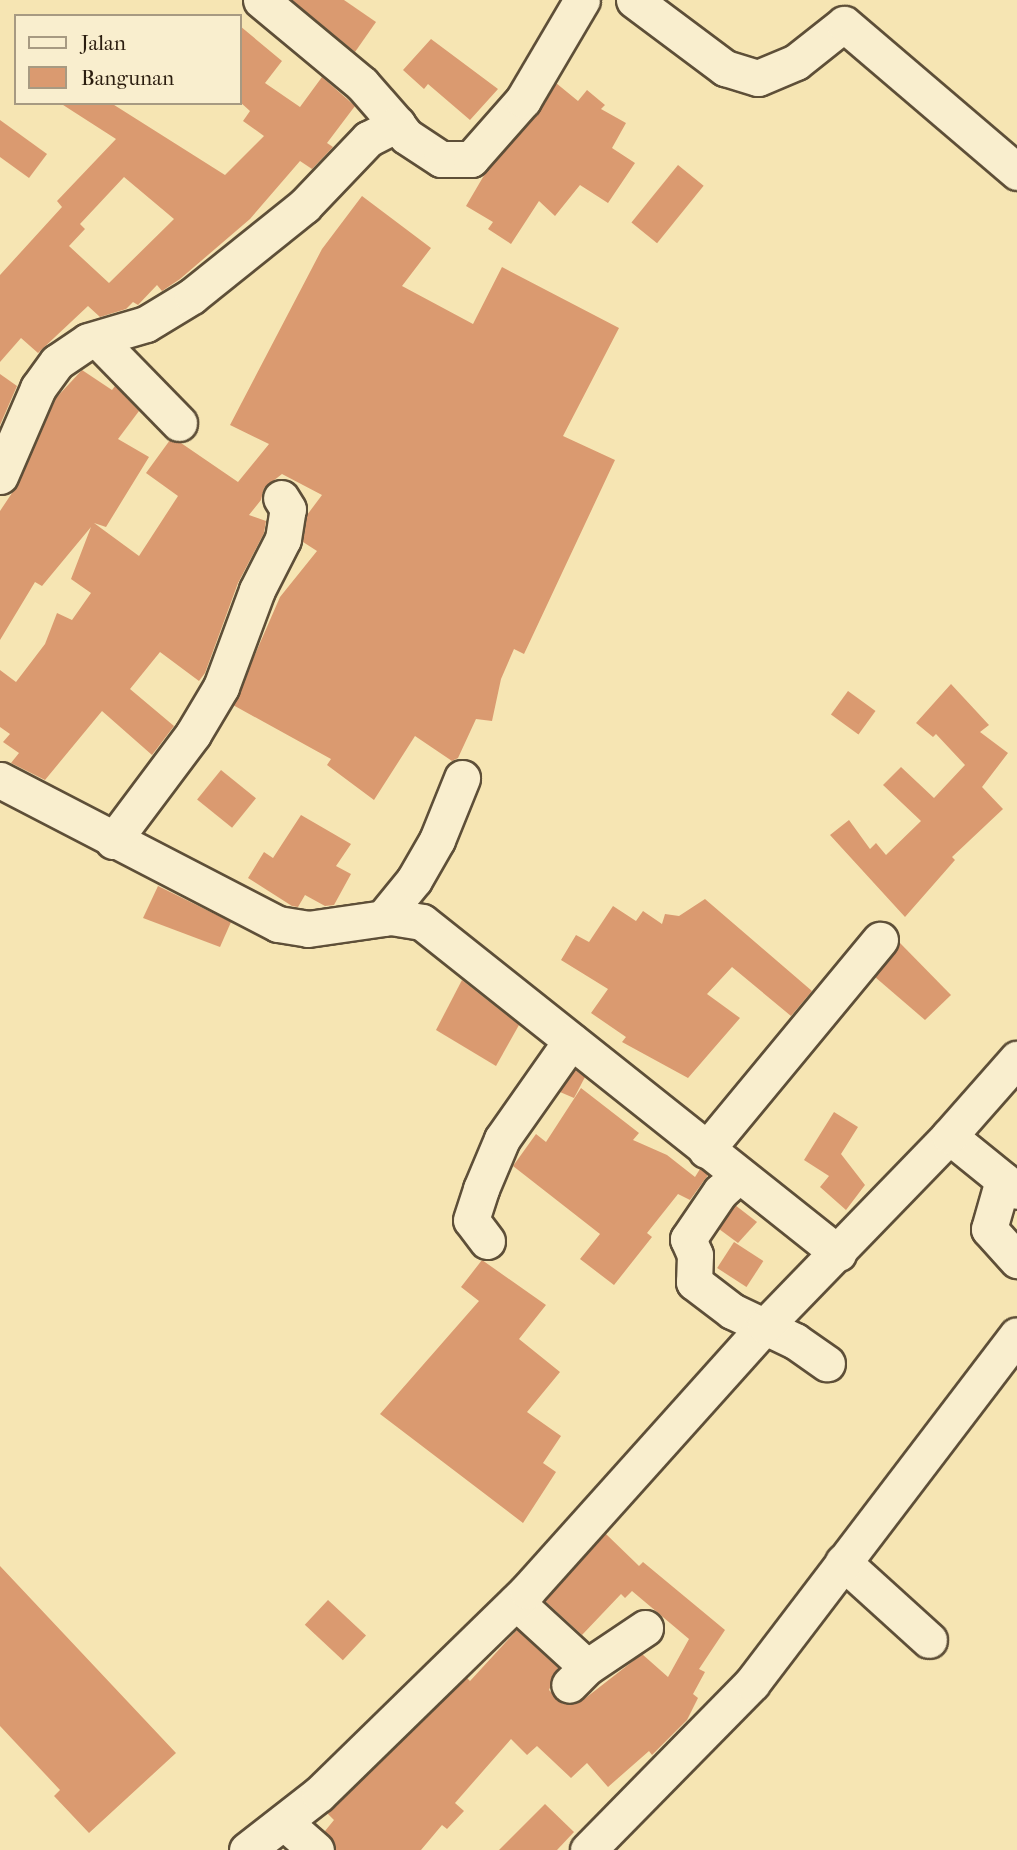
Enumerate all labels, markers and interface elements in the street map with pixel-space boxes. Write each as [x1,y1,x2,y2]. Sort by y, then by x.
legend [14,14,242,105]
text: Jalan [81,31,126,55]
text: Bangunan [81,66,174,90]

